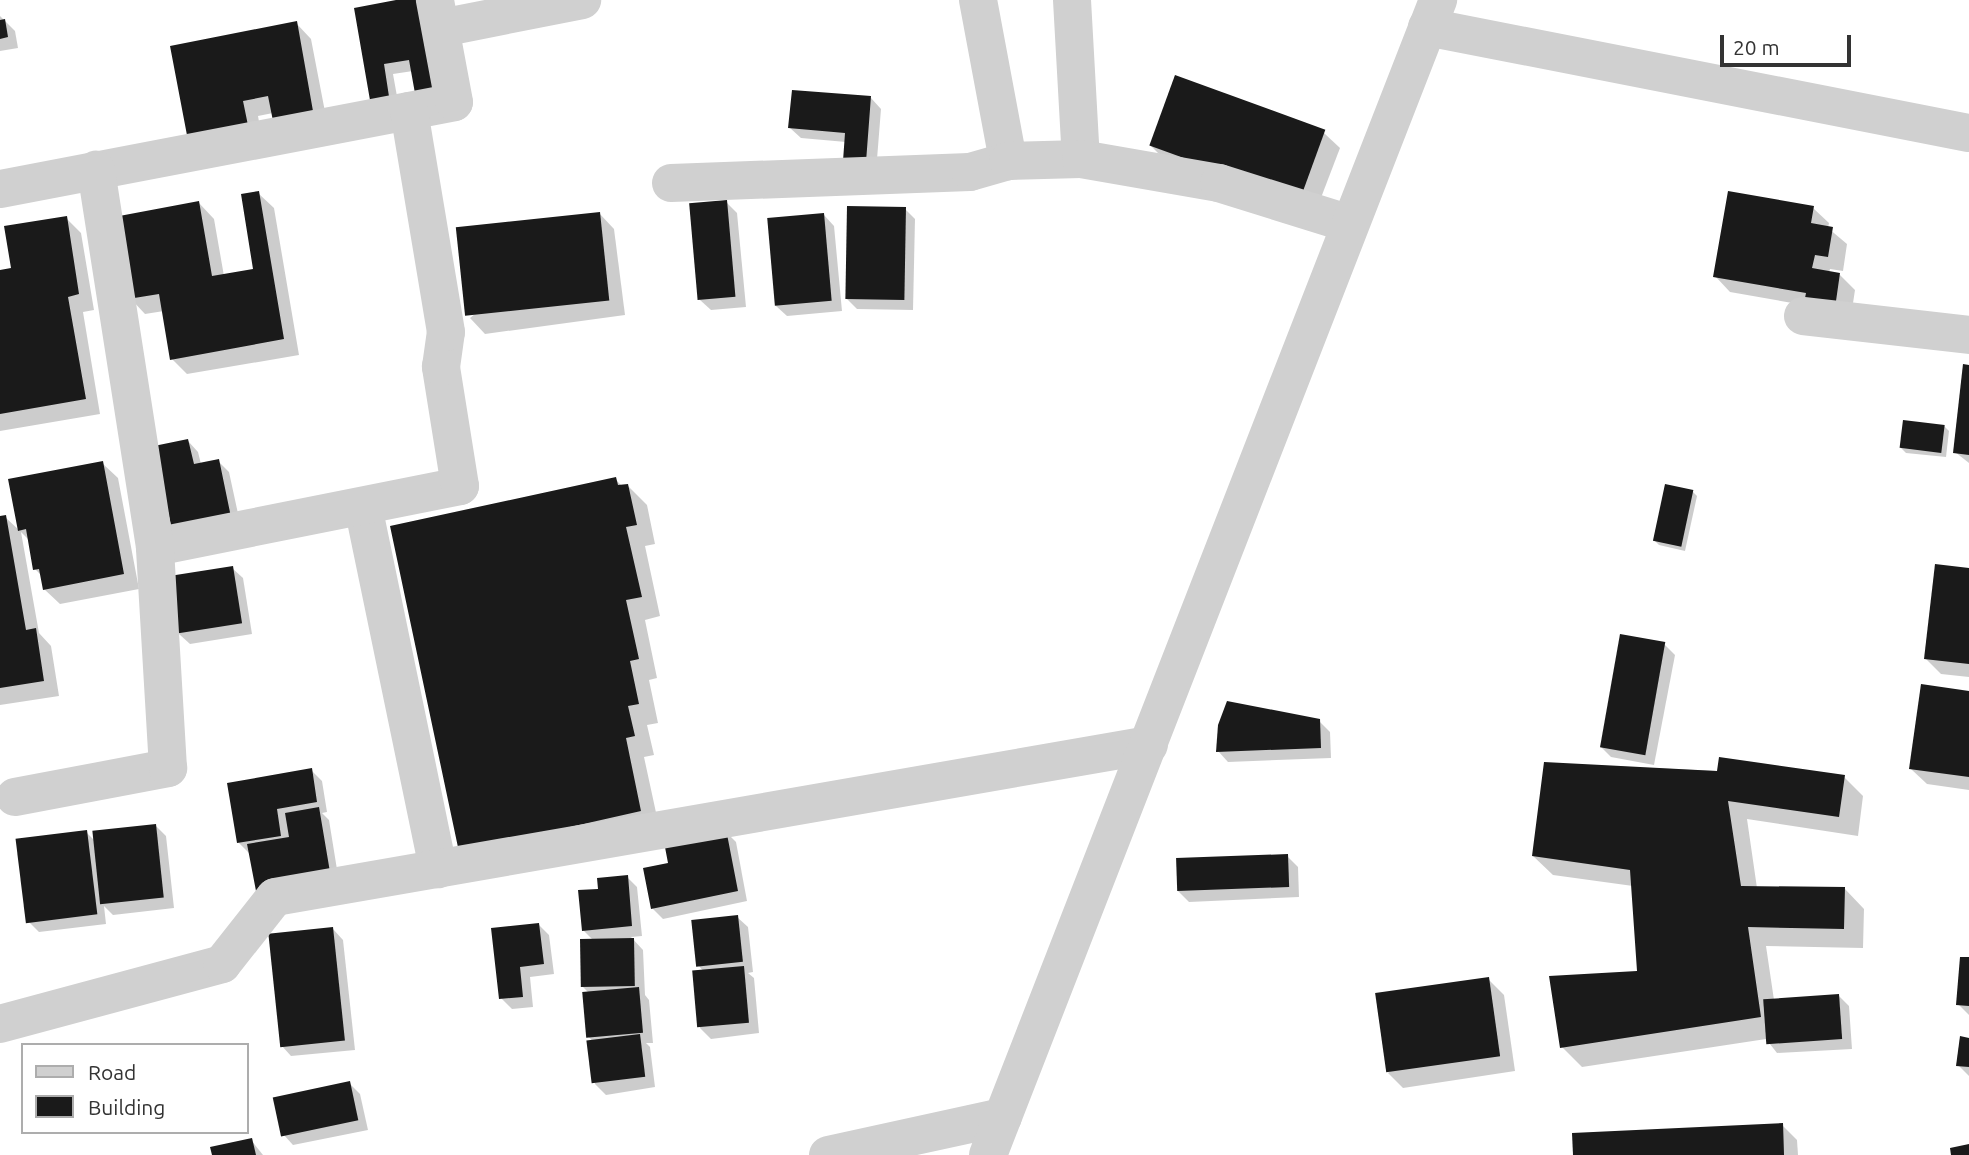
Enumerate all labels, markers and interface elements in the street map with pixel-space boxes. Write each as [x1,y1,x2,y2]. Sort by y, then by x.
scale bar [1724,21,1855,65]
text: 20 m [1733,35,1780,59]
legend [21,1043,248,1134]
text: Road [88,1060,136,1084]
text: Building [88,1095,165,1119]

